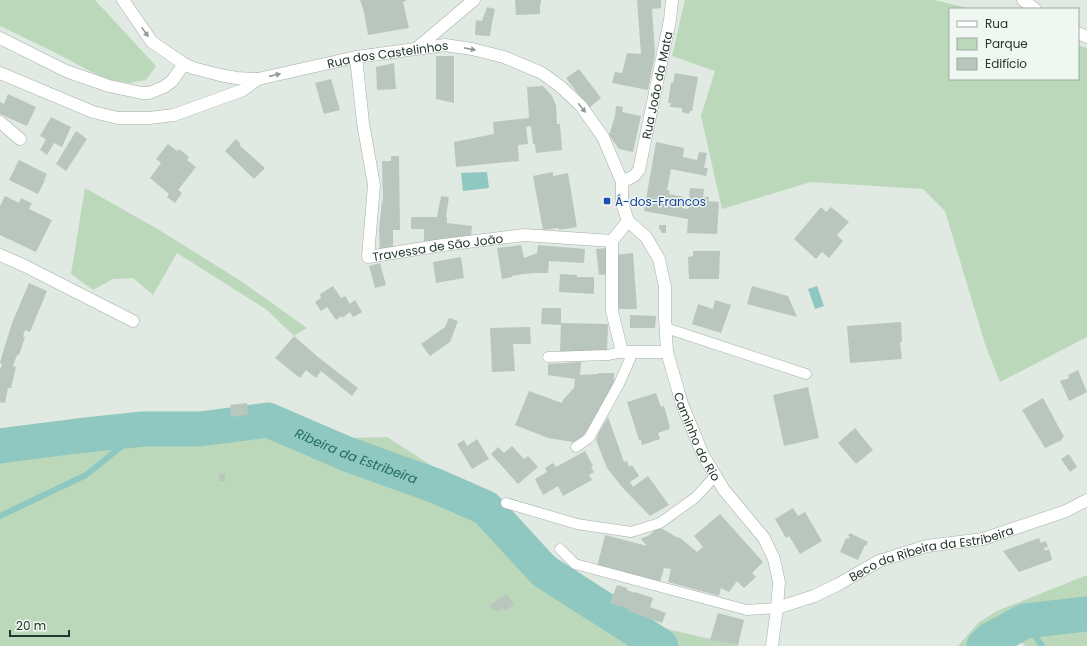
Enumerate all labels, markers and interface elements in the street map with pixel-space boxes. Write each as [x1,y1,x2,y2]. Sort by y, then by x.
legend [949,8,1079,80]
text: Rua [985,15,1008,32]
one-way arrow [141,27,149,37]
street label: Rua João da Mata [637,30,676,141]
text: Parque [985,35,1028,52]
street label: Rua dos Castelinhos [325,36,449,72]
one-way arrow [464,46,476,52]
text: Edifício [985,55,1027,72]
one-way arrow [269,71,281,77]
one-way arrow [578,103,586,114]
place label: Á-dos-Francos [615,193,706,210]
marker: Á-dos-Francos [602,196,612,206]
street label: Travessa de São João [371,229,504,265]
street label: Caminho do Rio [670,390,725,484]
water label: Ribeira da Estribeira [292,423,420,488]
street label: Beco da Ribeira da Estribeira [845,521,1016,585]
scale bar [10,612,69,638]
text: 20 m [16,617,46,634]

